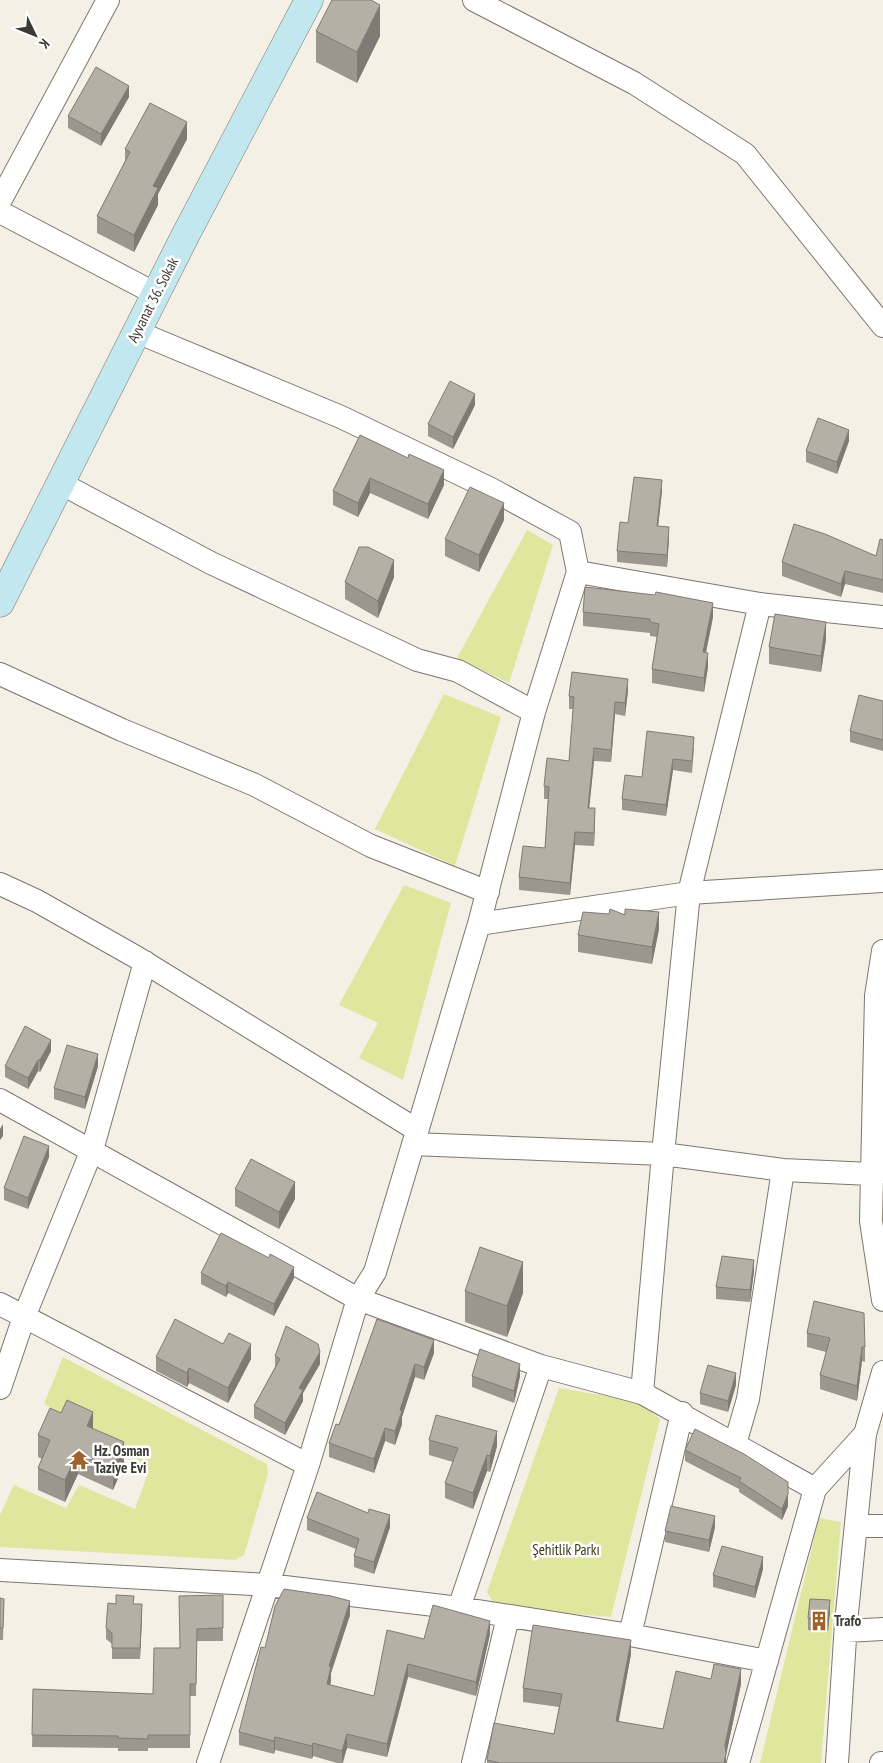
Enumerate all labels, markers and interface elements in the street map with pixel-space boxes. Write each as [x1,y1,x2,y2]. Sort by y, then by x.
north arrow [10,10,60,60]
text: K [35,35,54,53]
street label: Ayvanat 36. Sokak [123,254,182,346]
place label: Hz. Osman Taziye Evi [94,1441,150,1477]
temple icon: Hz. Osman Taziye Evi [68,1449,90,1471]
park label: Şehitlik Parkı [532,1540,600,1559]
building icon: Trafo [808,1610,830,1632]
place label: Trafo [834,1611,861,1630]

